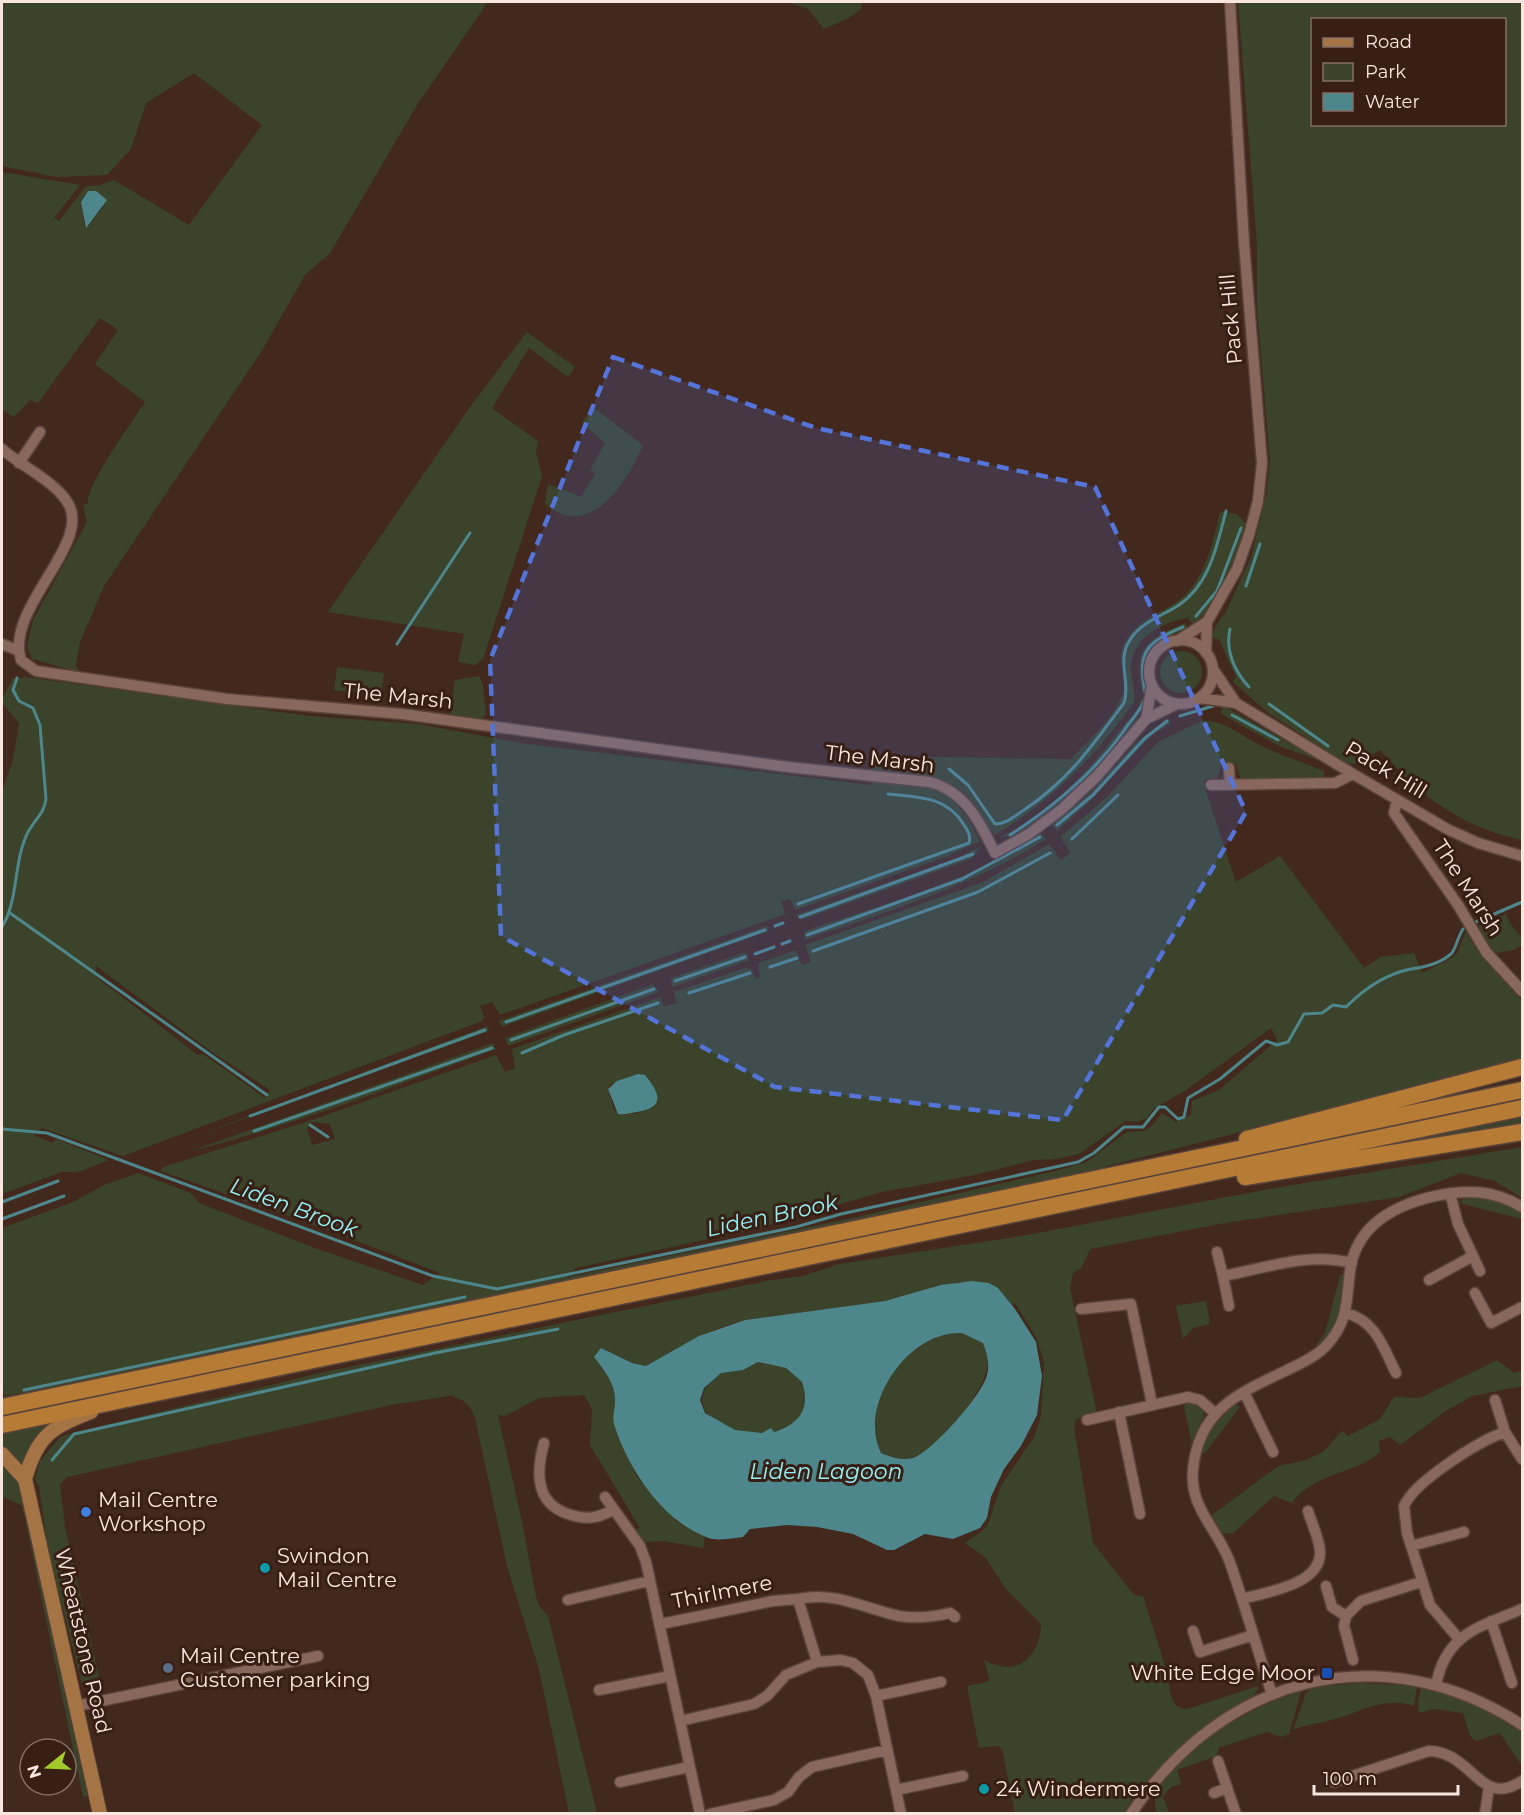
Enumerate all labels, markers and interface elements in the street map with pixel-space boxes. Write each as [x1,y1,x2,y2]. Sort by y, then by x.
legend [1311,18,1506,126]
text: Road [1365,31,1412,53]
text: Park [1365,61,1406,83]
text: Water [1365,91,1420,113]
street label: Pack Hill [1214,273,1247,365]
street label: The Marsh [342,677,454,714]
street label: Pack Hill [1341,735,1432,804]
street label: The Marsh [824,739,936,778]
street label: The Marsh [1428,835,1509,941]
water label: Liden Brook [226,1172,362,1243]
water label: Liden Brook [704,1188,841,1243]
water label: Liden Lagoon [750,1458,902,1485]
place label: Mail Centre Workshop [98,1487,218,1536]
marker: Mail Centre Workshop [79,1505,93,1519]
place label: Swindon Mail Centre [277,1543,397,1592]
street label: Wheatstone Road [50,1546,117,1736]
marker: Swindon Mail Centre [258,1561,272,1575]
street label: Thirlmere [670,1570,774,1613]
place label: Mail Centre Customer parking [180,1643,371,1692]
place label: White Edge Moor [1131,1660,1315,1685]
marker: Mail Centre Customer parking [161,1661,175,1675]
marker: White Edge Moor [1320,1666,1334,1680]
north arrow [18,1737,78,1797]
scale bar [1314,1758,1458,1796]
text: N [23,1762,45,1781]
text: 100 m [1323,1768,1377,1790]
place label: 24 Windermere [996,1776,1161,1801]
marker: 24 Windermere [977,1782,991,1796]

